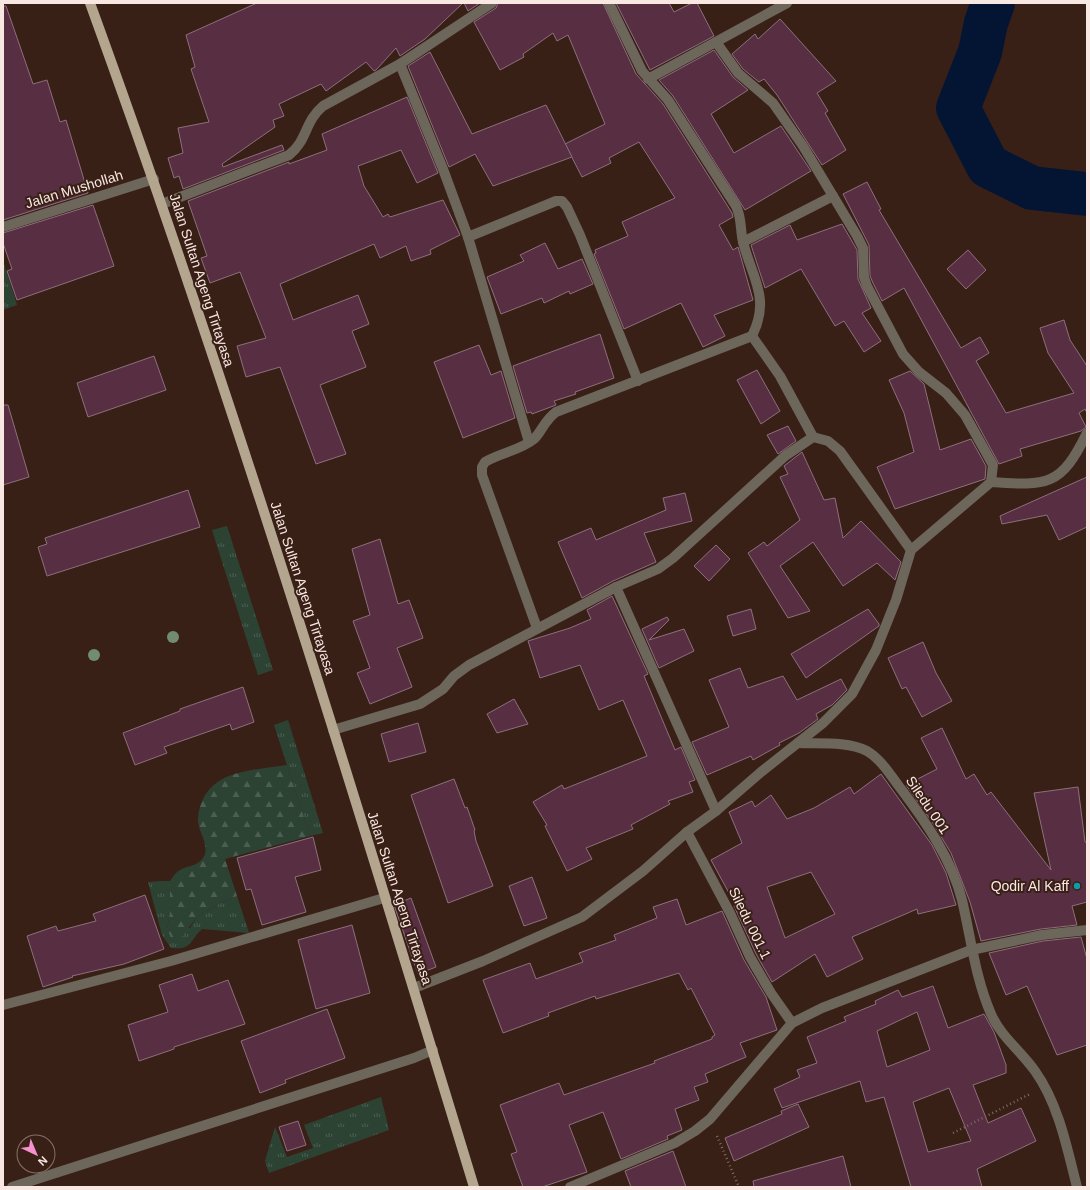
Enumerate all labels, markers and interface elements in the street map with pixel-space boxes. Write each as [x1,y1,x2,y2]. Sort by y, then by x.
street label: Jalan Mushollah [23,167,125,211]
street label: Jalan Sultan Ageng Tirtayasa [166,191,238,369]
street label: Jalan Sultan Ageng Tirtayasa [267,499,339,677]
street label: Siledu 001 [903,773,953,837]
street label: Jalan Sultan Ageng Tirtayasa [364,809,436,987]
place label: Qodir Al Kaff [991,878,1069,894]
marker: Qodir Al Kaff [1072,881,1082,891]
street label: Siledu 001.1 [726,885,774,962]
north arrow [16,1134,56,1174]
text: N [36,1154,50,1168]

